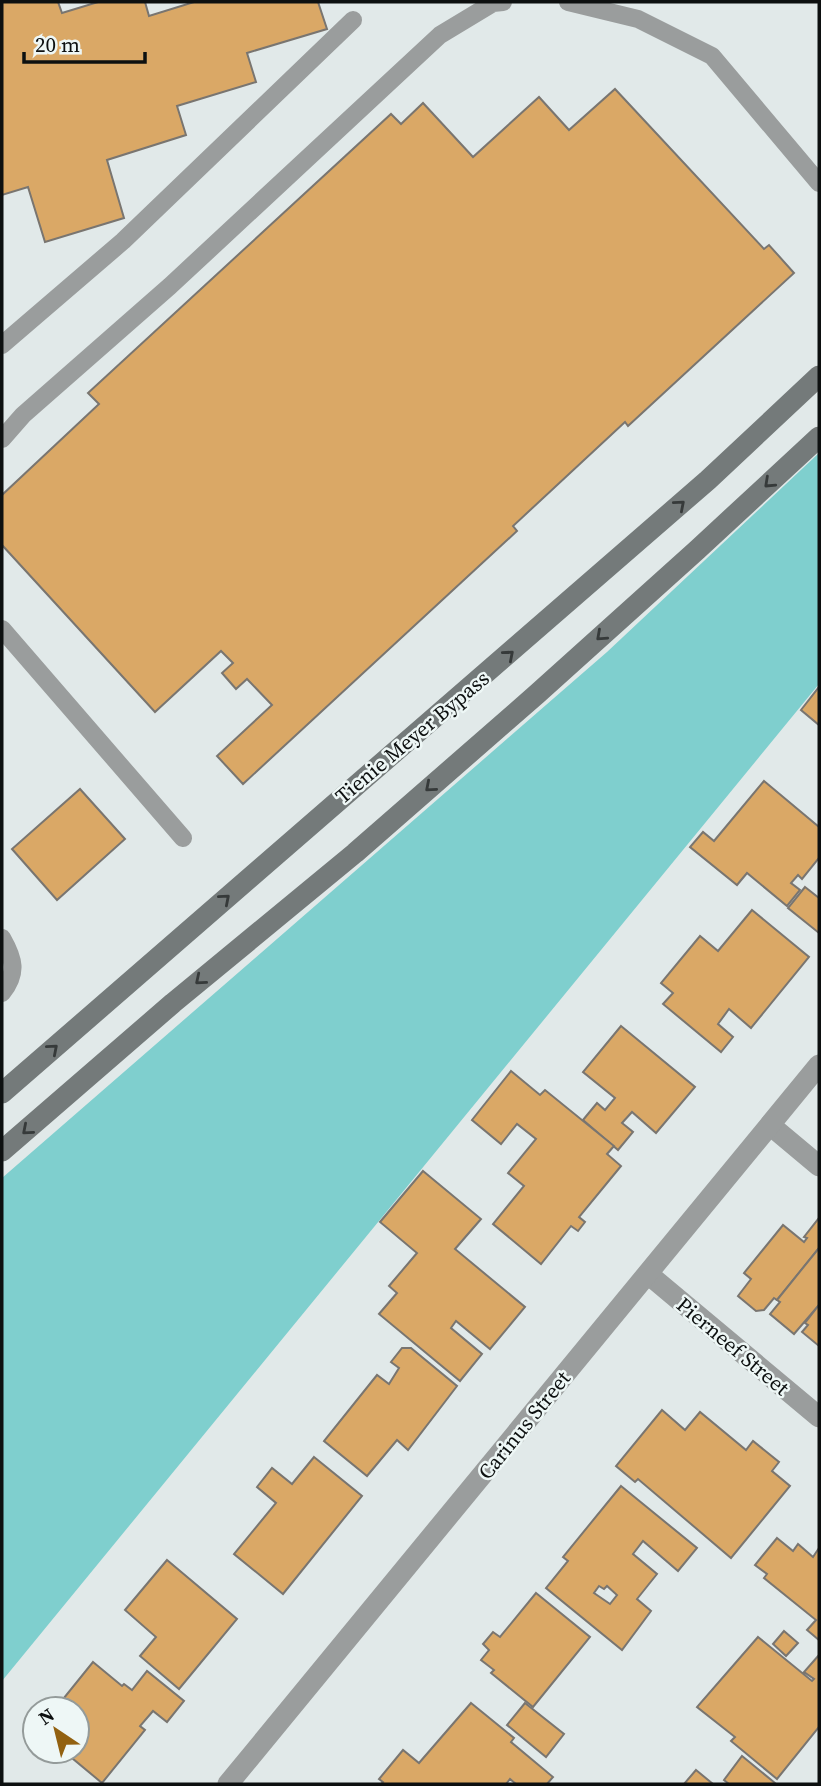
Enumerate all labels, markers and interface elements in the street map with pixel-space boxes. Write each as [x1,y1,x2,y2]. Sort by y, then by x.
scale bar [24,21,145,65]
text: 20 m [35,30,80,59]
one-way arrow [764,475,777,488]
one-way arrow [672,501,685,513]
one-way arrow [596,628,609,641]
one-way arrow [500,651,513,663]
street label: Tienie Meyer Bypass [329,664,495,810]
one-way arrow [426,779,439,791]
one-way arrow [217,895,230,907]
one-way arrow [196,972,208,985]
one-way arrow [45,1045,58,1057]
one-way arrow [22,1122,35,1134]
street label: Pierneef Street [670,1290,796,1402]
street label: Carinus Street [471,1364,577,1485]
north arrow [21,1695,91,1765]
text: N [33,1701,60,1731]

